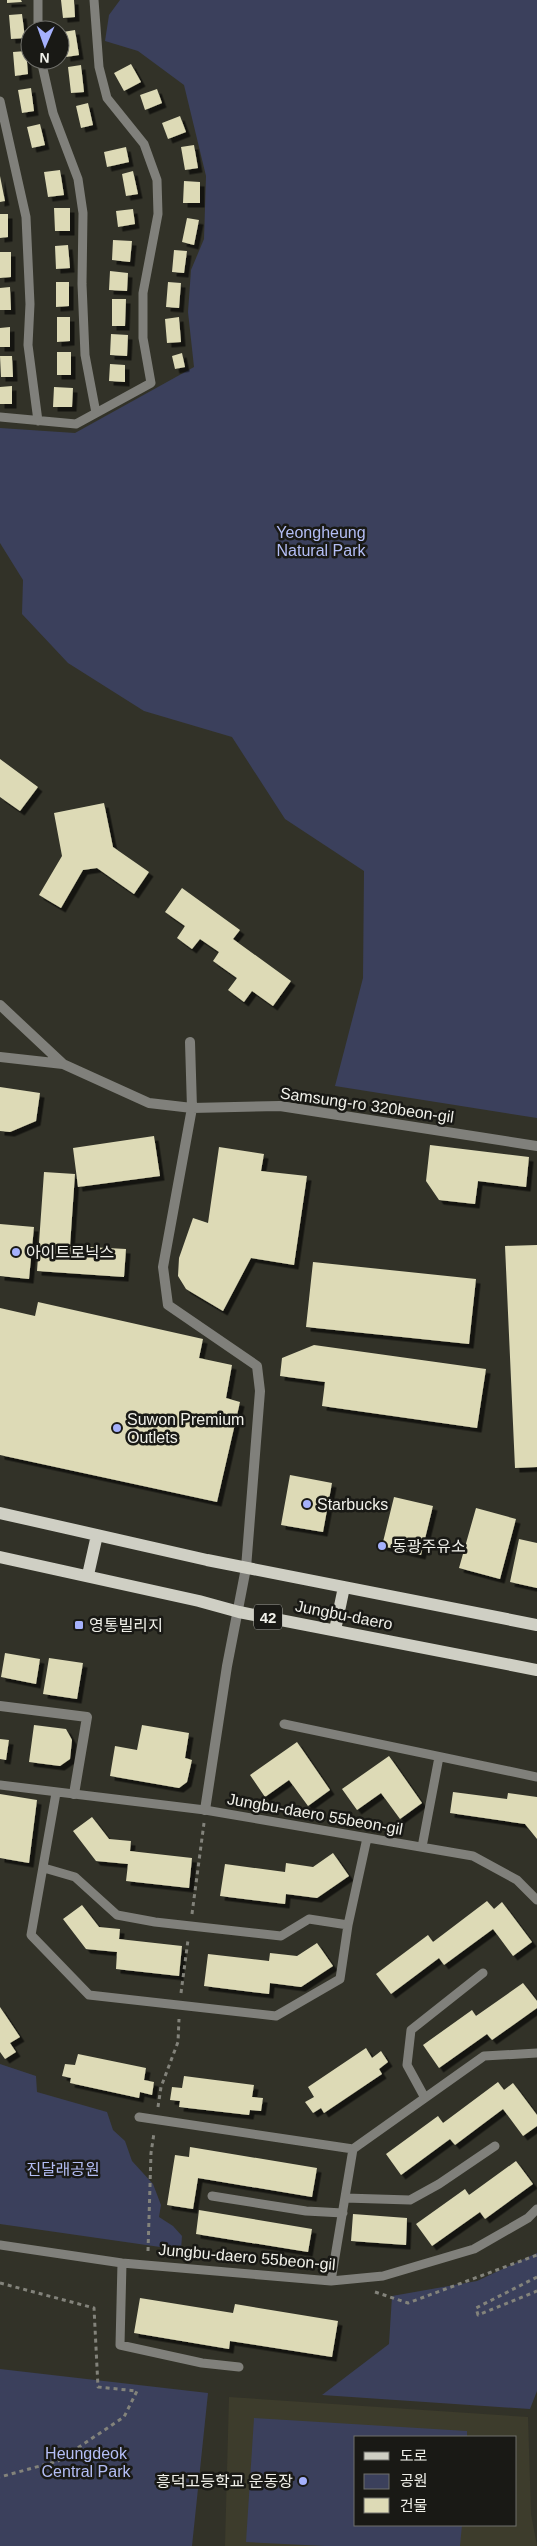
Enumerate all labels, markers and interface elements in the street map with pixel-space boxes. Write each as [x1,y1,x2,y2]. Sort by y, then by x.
north arrow [20,20,70,70]
text: N [39,50,50,66]
park label: Yeongheung Natural Park [276,524,366,559]
street label: Samsung-ro 320beon-gil [279,1084,455,1126]
place label: 아이트로닉스 [26,1244,114,1261]
marker: 아이트로닉스 [10,1246,22,1258]
place label: Suwon Premium Outlets [127,1411,244,1446]
marker: Suwon Premium Outlets [111,1422,123,1434]
place label: Starbucks [317,1496,388,1513]
marker: Starbucks [301,1498,313,1510]
place label: 동광주유소 [392,1538,466,1555]
marker: 동광주유소 [376,1540,388,1552]
street label: Jungbu-daero [294,1597,394,1633]
road number: 42 [254,1604,282,1630]
place label: 영통빌리지 [89,1617,163,1634]
marker: 영통빌리지 [73,1619,85,1631]
street label: Jungbu-daero 55beon-gil [226,1790,404,1838]
park label: 진달래공원 [26,2161,100,2178]
street label: Jungbu-daero 55beon-gil [158,2241,336,2273]
legend [354,2436,517,2526]
park label: Heungdeok Central Park [42,2445,131,2480]
text: 도로 [400,2447,428,2464]
text: 공원 [400,2472,428,2489]
place label: 흥덕고등학교 운동장 [156,2473,293,2490]
marker: 흥덕고등학교 운동장 [297,2475,309,2487]
text: 건물 [400,2497,428,2514]

